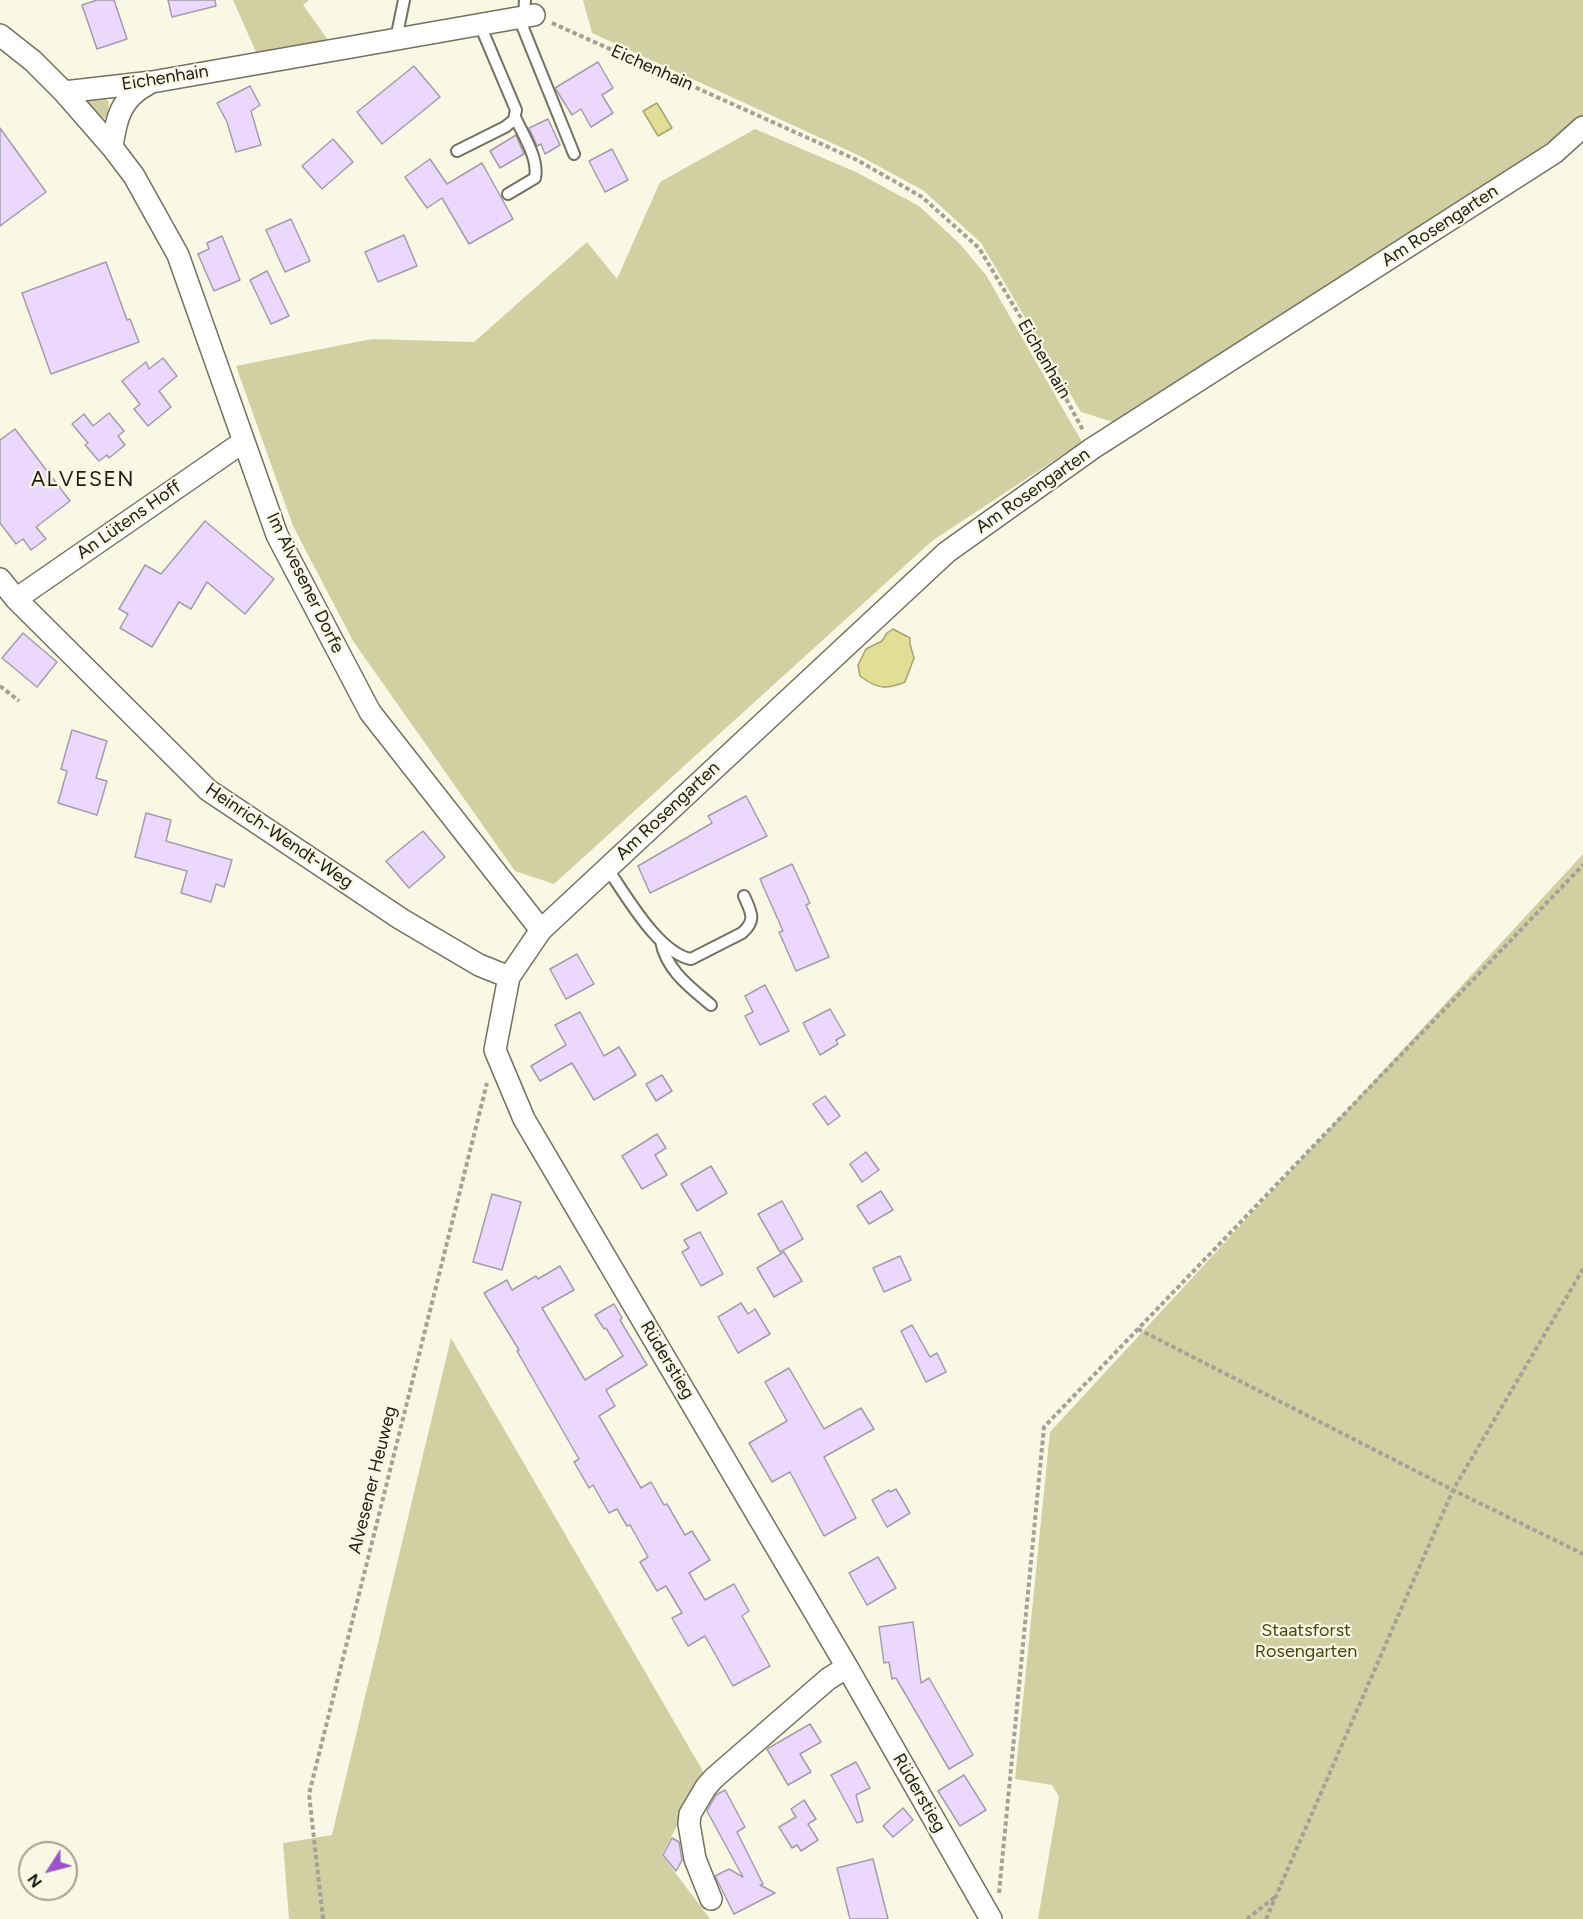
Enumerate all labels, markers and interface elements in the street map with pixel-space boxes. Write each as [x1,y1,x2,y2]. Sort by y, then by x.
street label: Eichenhain [607,40,697,96]
street label: Eichenhain [120,60,210,96]
street label: Am Rosengarten [1378,180,1502,272]
street label: Eichenhain [1013,316,1075,402]
street label: Am Rosengarten [972,444,1094,538]
district label: ALVESEN [31,467,135,493]
street label: An Lütens Hoff [73,476,185,564]
street label: Im Alvesener Dorfe [262,509,348,657]
street label: Am Rosengarten [611,757,725,865]
street label: Heinrich-Wendt-Weg [201,779,357,893]
street label: Rüderstieg [635,1317,699,1403]
street label: Alvesener Heuweg [344,1404,402,1556]
park label: Staatsforst Rosengarten [1255,1620,1357,1662]
street label: Rüderstieg [888,1750,950,1836]
north arrow [18,1841,78,1901]
text: N [23,1870,46,1891]

